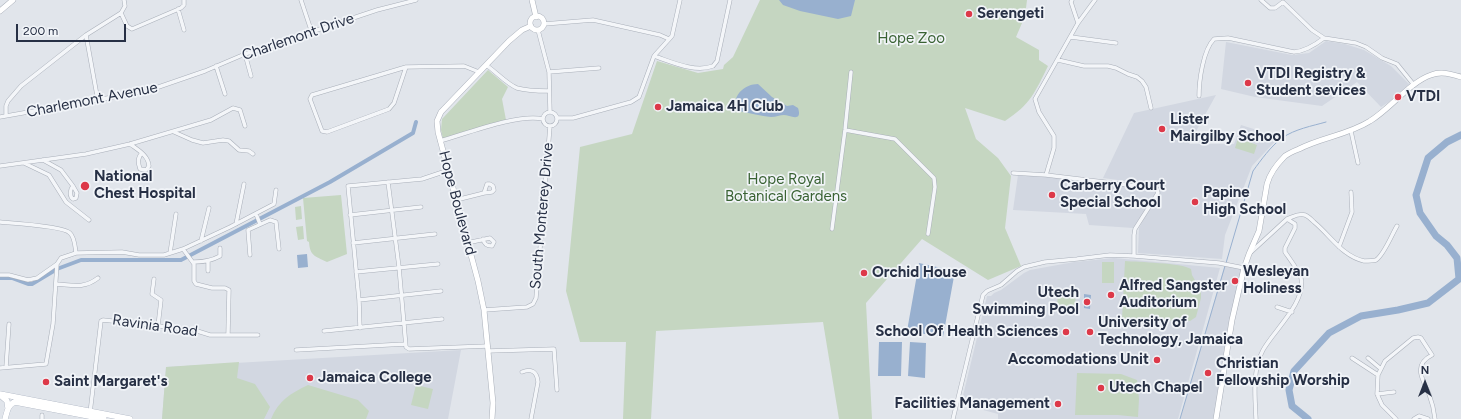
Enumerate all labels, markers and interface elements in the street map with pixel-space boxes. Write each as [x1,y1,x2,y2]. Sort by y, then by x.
place label: Serengeti [977,5,1044,23]
street label: Charlemont Drive [240,9,356,65]
marker: Serengeti [964,9,974,19]
scale bar [18,16,128,42]
text: 200 m [23,24,58,38]
park label: Hope Zoo [877,30,945,48]
place label: VTDI Registry & Student sevices [1256,65,1366,100]
street label: Charlemont Avenue [25,78,159,122]
marker: VTDI Registry & Student sevices [1243,78,1253,88]
place label: VTDI [1406,88,1440,106]
marker: VTDI [1393,92,1403,102]
place label: Jamaica 4H Club [666,98,783,116]
marker: Jamaica 4H Club [653,102,663,112]
place label: Lister Mairgilby School [1170,111,1285,146]
marker: Lister Mairgilby School [1157,124,1167,134]
street label: South Monterey Drive [527,142,557,290]
street label: Hope Boulevard [434,149,480,257]
place label: National Chest Hospital [94,168,196,203]
park label: Hope Royal Botanical Gardens [725,171,847,206]
place label: Carberry Court Special School [1060,177,1165,212]
marker: National Chest Hospital [79,180,91,192]
place label: Papine High School [1203,184,1286,219]
marker: Carberry Court Special School [1047,190,1057,200]
marker: Papine High School [1190,197,1200,207]
place label: Wesleyan Holiness [1243,263,1309,298]
place label: Orchid House [872,264,966,282]
marker: Orchid House [859,268,869,278]
marker: Wesleyan Holiness [1230,276,1240,286]
place label: Alfred Sangster Auditorium [1119,277,1227,312]
place label: Utech Swimming Pool [972,284,1079,319]
marker: Alfred Sangster Auditorium [1106,290,1116,300]
marker: Utech Swimming Pool [1082,297,1092,307]
street label: Ravinia Road [111,311,199,341]
place label: University of Technology, Jamaica [1098,314,1243,349]
place label: School Of Health Sciences [875,323,1058,341]
marker: School Of Health Sciences [1061,327,1071,337]
marker: University of Technology, Jamaica [1085,327,1095,337]
place label: Accomodations Unit [1008,351,1149,369]
marker: Accomodations Unit [1152,355,1162,365]
place label: Christian Fellowship Worship [1216,355,1350,390]
north arrow [1405,363,1445,403]
text: N [1421,364,1429,377]
marker: Christian Fellowship Worship [1203,368,1213,378]
place label: Jamaica College [318,369,432,387]
place label: Saint Margaret's [54,373,167,391]
marker: Jamaica College [305,373,315,383]
marker: Saint Margaret's [41,377,51,387]
place label: Utech Chapel [1109,379,1203,397]
marker: Utech Chapel [1096,383,1106,393]
place label: Facilities Management [895,395,1050,413]
marker: Facilities Management [1053,399,1063,409]

